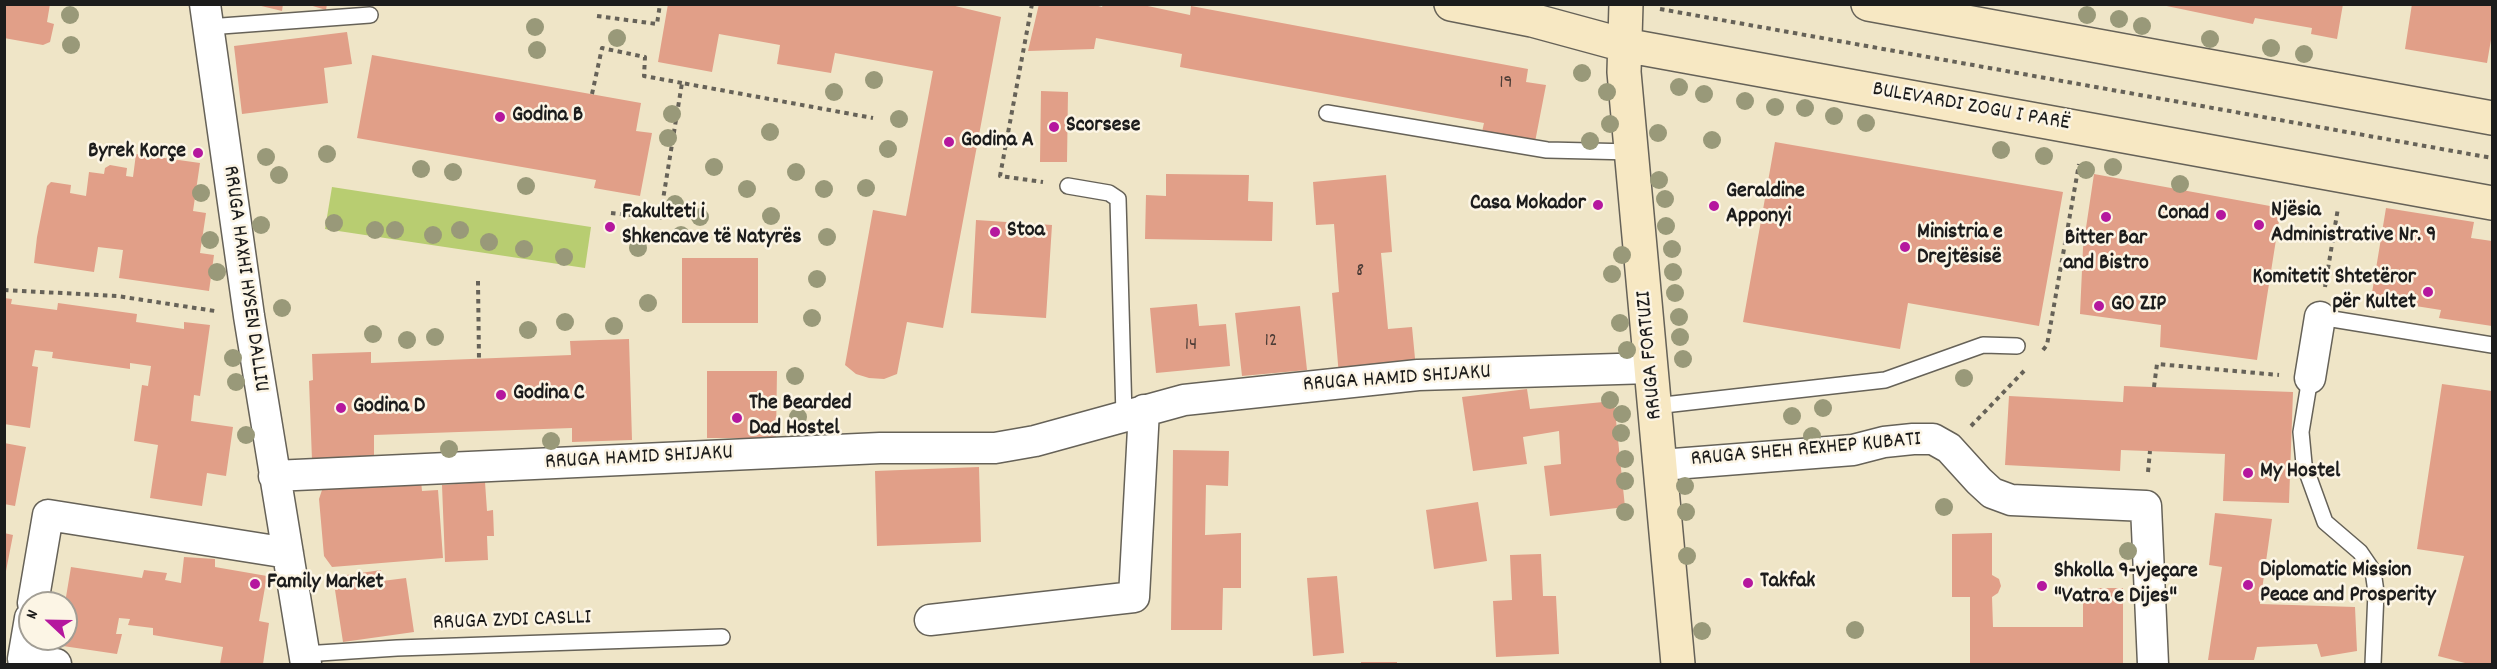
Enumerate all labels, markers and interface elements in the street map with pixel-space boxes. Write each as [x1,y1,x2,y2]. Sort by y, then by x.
house number: 19 [1499,72,1513,96]
street label: BULEVARDI ZOGU I PARË [1870,78,2072,138]
place label: Godina B [512,104,583,130]
marker: Godina B [493,110,507,124]
place label: Scorsese [1066,114,1140,140]
marker: Scorsese [1047,120,1061,134]
place label: Godina A [961,129,1034,155]
marker: Godina A [942,135,956,149]
place label: Byrek Korçe [88,140,186,166]
marker: Byrek Korçe [191,146,205,160]
street label: RRUGA HAXHI HYSEN DALLIU [215,164,273,394]
place label: Geraldine Apponyi [1726,180,1805,231]
place label: Casa Mokador [1470,192,1586,218]
marker: Casa Mokador [1591,198,1605,212]
marker: Geraldine Apponyi [1707,199,1721,213]
place label: Njësia Administrative Nr. 9 [2271,199,2436,250]
place label: Fakulteti i Shkencave të Natyrës [622,201,801,252]
place label: Conad [2158,202,2209,228]
marker: Conad [2214,208,2228,222]
marker: Bitter Bar and Bistro [2099,210,2113,224]
marker: Njësia Administrative Nr. 9 [2252,218,2266,232]
place label: Stoa [1007,219,1045,245]
marker: Fakulteti i Shkencave të Natyrës [603,220,617,234]
place label: Ministria e Drejtësisë [1917,221,2003,272]
marker: Stoa [988,225,1002,239]
place label: Bitter Bar and Bistro [2063,227,2149,278]
marker: Ministria e Drejtësisë [1898,240,1912,254]
house number: 8 [1356,260,1364,284]
place label: Komitetit Shtetëror për Kultet [2253,266,2416,318]
marker: Komitetit Shtetëror për Kultet [2421,285,2435,299]
street label: RRUGA FORTUZI [1632,289,1670,421]
place label: GO ZIP [2111,293,2166,319]
marker: GO ZIP [2092,299,2106,313]
house number: 12 [1264,330,1278,354]
house number: 14 [1185,334,1197,358]
street label: RRUGA HAMID SHIJAKU [1302,360,1492,400]
place label: Godina C [513,382,585,408]
marker: Godina C [494,388,508,402]
place label: The Bearded Dad Hostel [749,392,851,444]
place label: Godina D [353,395,425,421]
marker: Godina D [334,401,348,415]
marker: The Bearded Dad Hostel [730,411,744,425]
street label: RRUGA SHEH REXHEP KUBATI [1690,428,1922,474]
street label: RRUGA HAMID SHIJAKU [544,441,734,477]
place label: My Hostel [2260,460,2340,486]
marker: My Hostel [2241,466,2255,480]
place label: Diplomatic Mission Peace and Prosperity [2260,559,2436,610]
place label: Shkolla 9-vjeçare "Vatra e Dijes" [2054,560,2198,612]
place label: Takfak [1760,570,1815,596]
place label: Family Market [267,571,384,597]
marker: Takfak [1741,576,1755,590]
marker: Family Market [248,577,262,591]
marker: Diplomatic Mission Peace and Prosperity [2241,578,2255,592]
marker: Shkolla 9-vjeçare "Vatra e Dijes" [2035,579,2049,593]
north arrow [18,591,78,651]
street label: RRUGA ZYDI CASLLI [432,606,592,638]
text: N [21,607,45,623]

